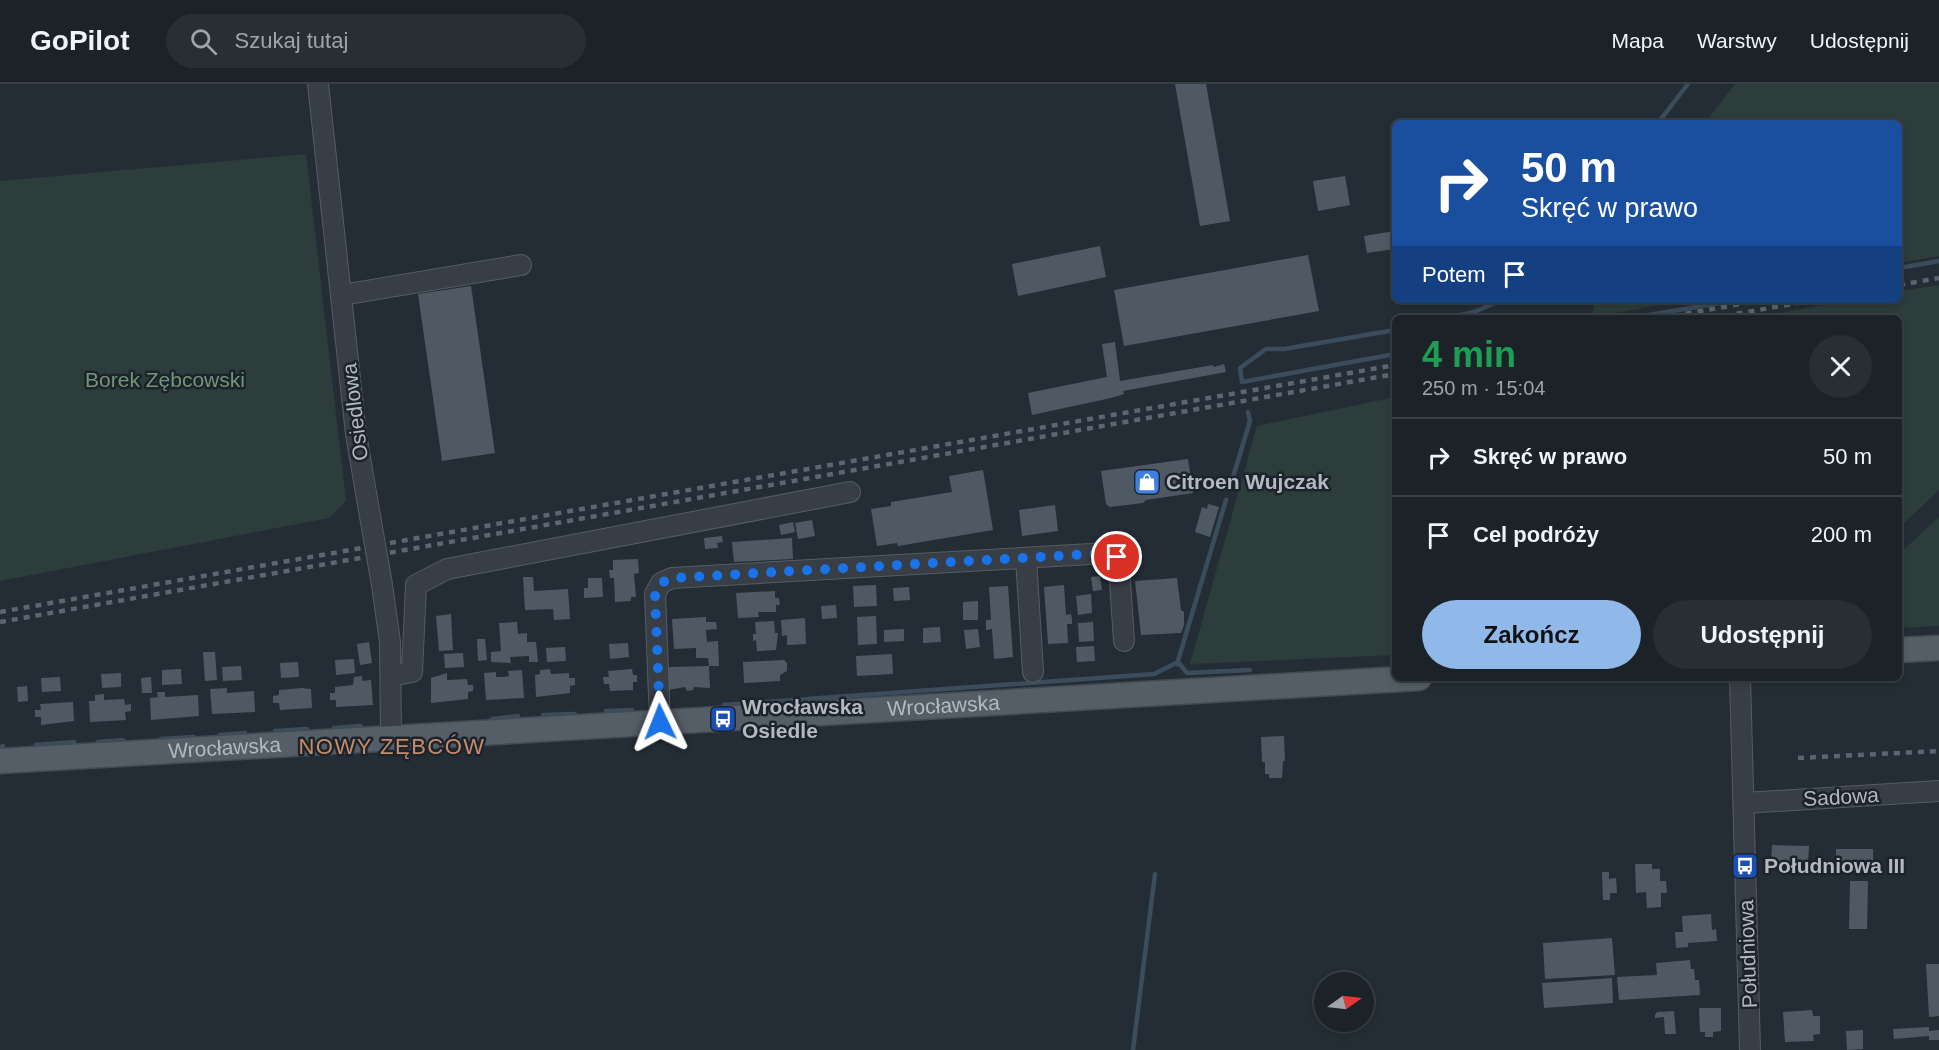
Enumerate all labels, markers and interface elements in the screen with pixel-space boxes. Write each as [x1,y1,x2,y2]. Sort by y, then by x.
search box [166,14,586,68]
text: GoPilot [30,25,130,56]
icon: search [187,25,220,58]
text: Szukaj tutaj [235,28,348,53]
text: Mapa [1612,29,1664,52]
text: Warstwy [1697,29,1777,52]
text: Udostępnij [1810,29,1909,52]
icon: right [1422,144,1500,222]
text: 50 m [1521,144,1617,191]
text: Skręć w prawo [1521,193,1698,223]
icon: arrive [1498,258,1531,291]
text: Potem [1422,262,1486,287]
text: 4 min [1422,334,1516,375]
button: close [1809,335,1872,398]
street label: Osiedlowa [337,362,372,462]
park label: Borek Zębcowski [85,368,245,391]
text: 250 m · 15:04 [1422,377,1545,399]
icon: right [1422,441,1455,474]
text: Skręć w prawo [1473,444,1627,469]
text: 50 m [1823,444,1872,469]
shop icon: Citroen Wujczak [1132,467,1162,497]
place label: Citroen Wujczak [1166,470,1329,493]
icon: arrive [1422,519,1455,552]
text: Cel podróży [1473,522,1599,547]
text: 200 m [1811,522,1872,547]
pin [1091,531,1142,582]
icon: arrive [1100,540,1133,573]
button: Zakończ [1422,600,1641,669]
button: Udostępnij [1653,600,1872,669]
position arrow [628,690,692,754]
street label: Wrocławska [886,691,1001,720]
place label: Wrocławska Osiedle [742,695,863,742]
bus stop icon: Wrocławska Osiedle [708,704,738,734]
street label: Wrocławska [168,733,282,762]
district label: NOWY ZĘBCÓW [298,734,486,759]
street label: Sadowa [1802,783,1880,810]
bus stop icon: Południowa III [1730,851,1760,881]
place label: Południowa III [1764,854,1905,877]
street label: Południowa [1734,899,1761,1009]
north arrow [1314,972,1374,1032]
map controls [1314,972,1374,1032]

